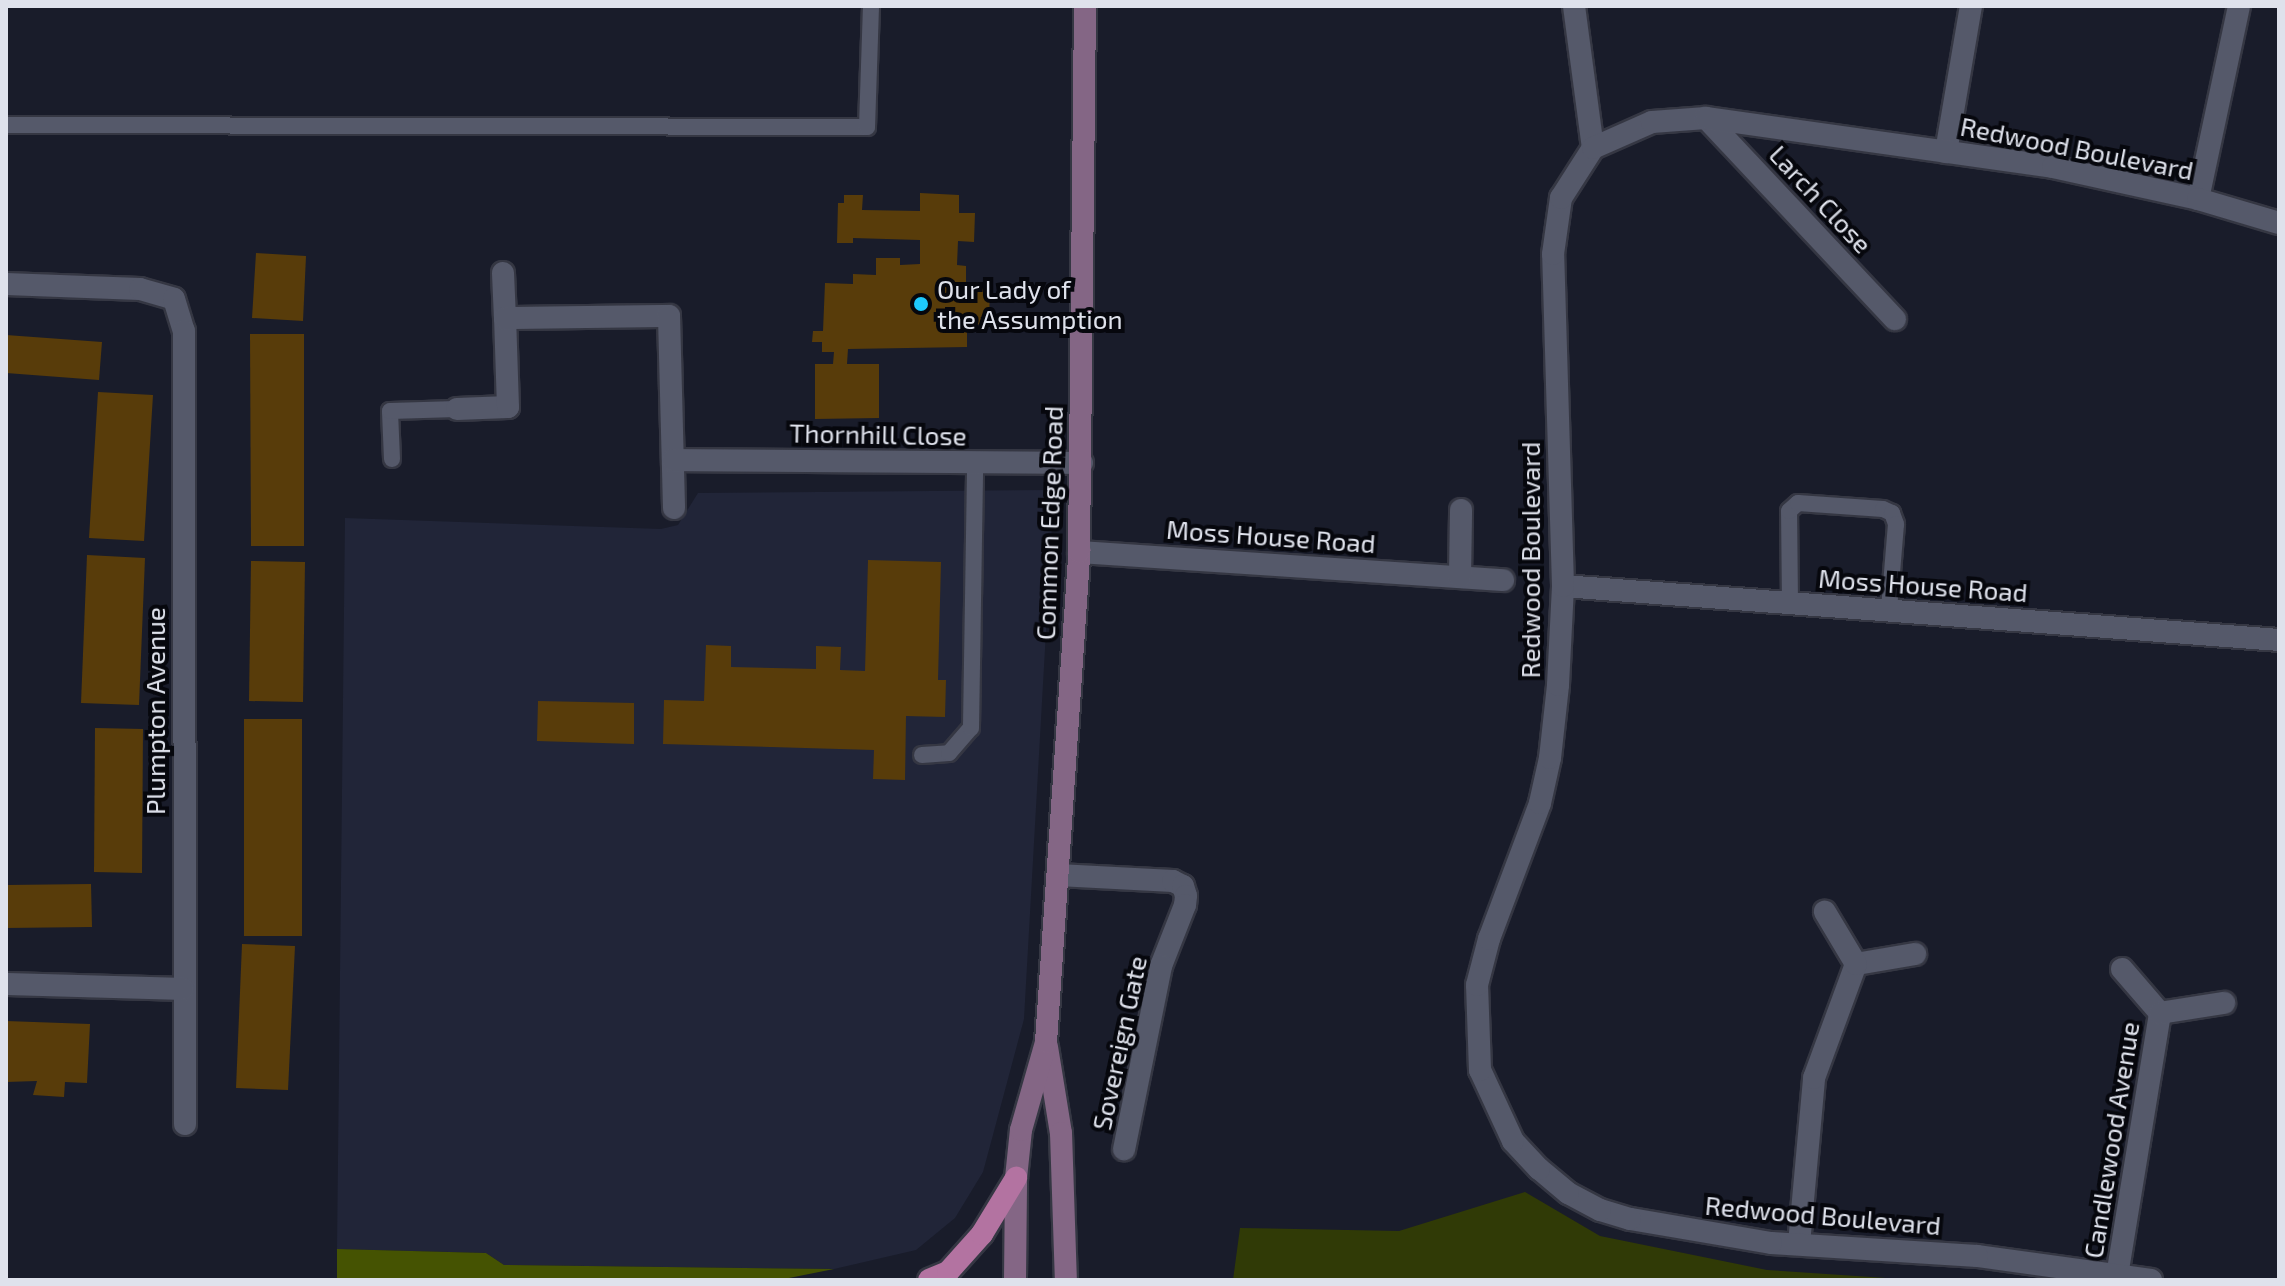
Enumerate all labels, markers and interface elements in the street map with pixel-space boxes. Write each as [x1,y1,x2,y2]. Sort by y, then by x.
street label: Redwood Boulevard [1958,110,2196,186]
street label: Larch Close [1763,139,1879,259]
place label: Our Lady of the Assumption [937,273,1123,334]
marker: Our Lady of the Assumption [912,295,930,313]
street label: Common Edge Road [1029,405,1069,641]
street label: Thornhill Close [789,417,967,451]
street label: Redwood Boulevard [1514,442,1546,678]
street label: Moss House Road [1165,513,1377,559]
street label: Moss House Road [1817,562,2029,608]
street label: Plumpton Avenue [139,607,171,815]
street label: Sovereign Gate [1085,953,1153,1133]
street label: Candlewood Avenue [2077,1019,2145,1261]
street label: Redwood Boulevard [1704,1189,1942,1241]

